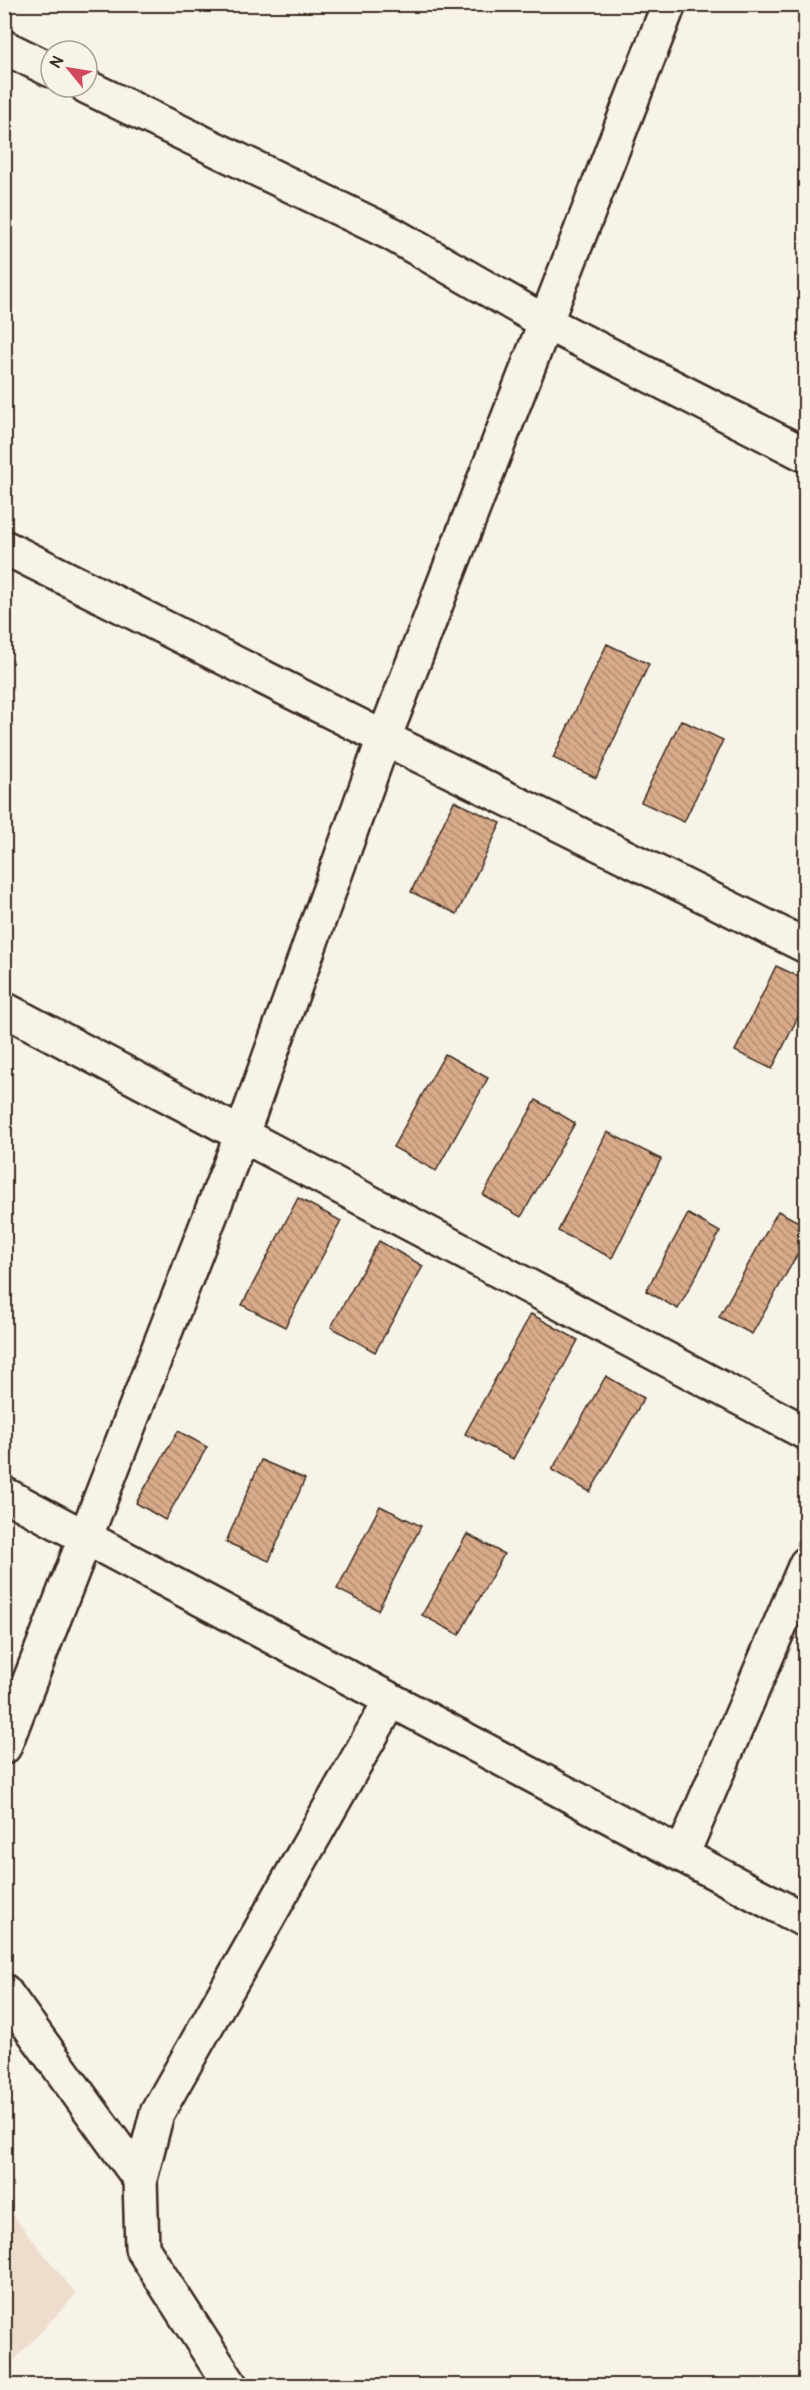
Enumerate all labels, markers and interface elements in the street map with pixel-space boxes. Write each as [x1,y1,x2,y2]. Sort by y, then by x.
north arrow [39,39,99,99]
text: N [46,52,68,72]

